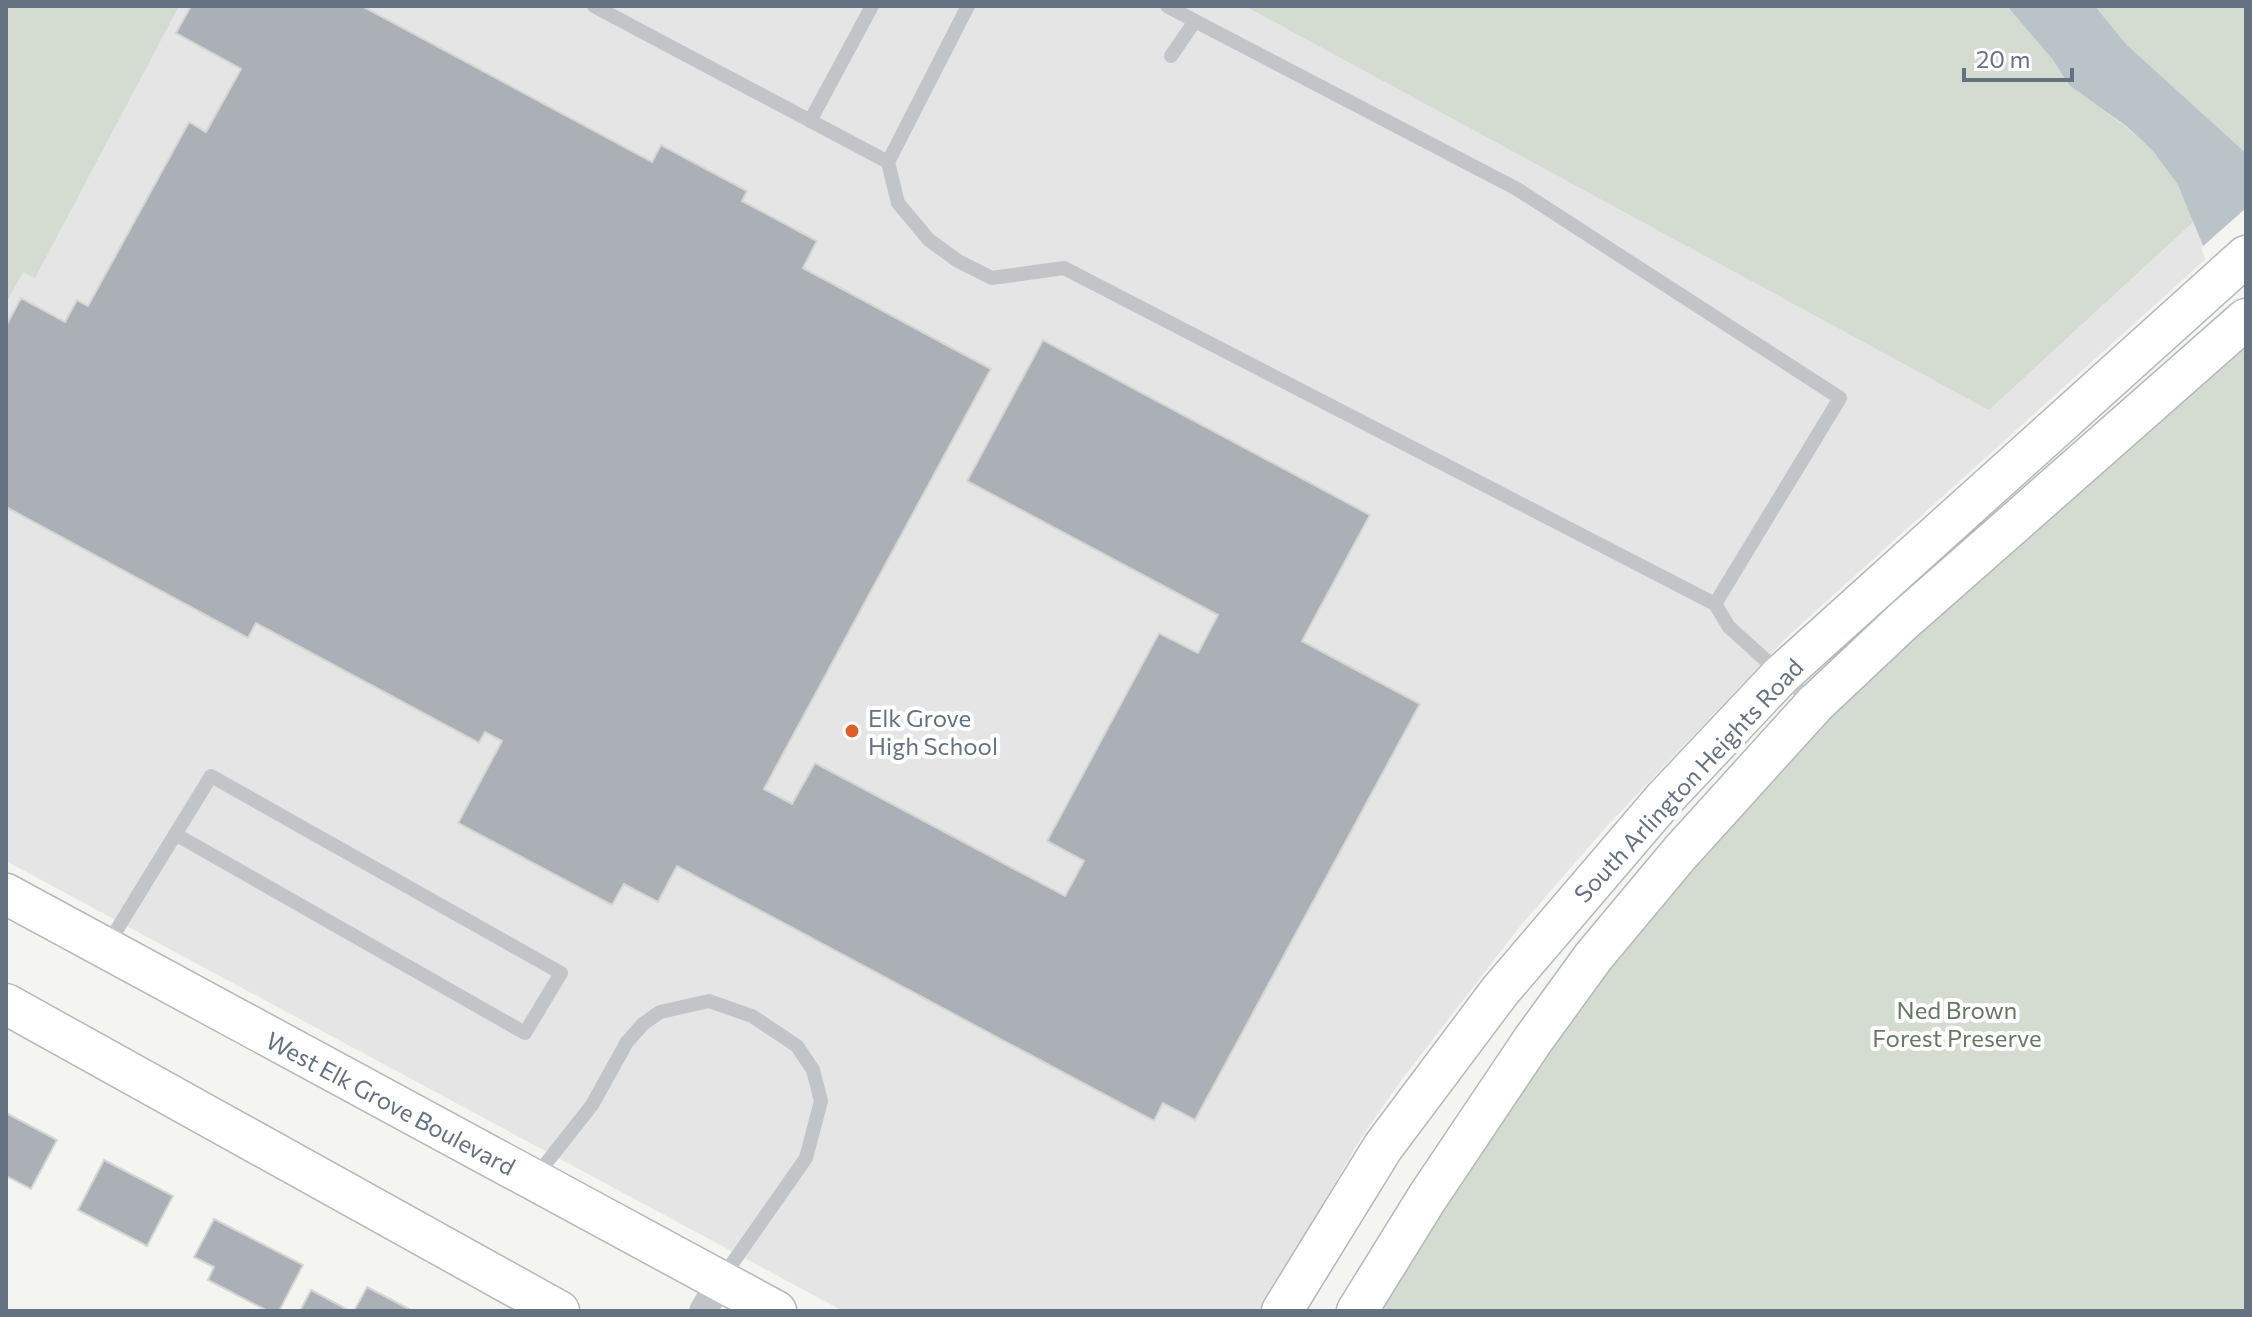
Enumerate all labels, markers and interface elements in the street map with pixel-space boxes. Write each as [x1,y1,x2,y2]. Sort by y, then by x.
scale bar [1964,32,2072,82]
text: 20 m [1976,44,2030,73]
street label: South Arlington Heights Road [1567,652,1809,908]
place label: Elk Grove High School [868,703,998,760]
marker: Elk Grove High School [843,722,861,740]
park label: Ned Brown Forest Preserve [1872,995,2042,1052]
street label: West Elk Grove Boulevard [262,1025,520,1181]

